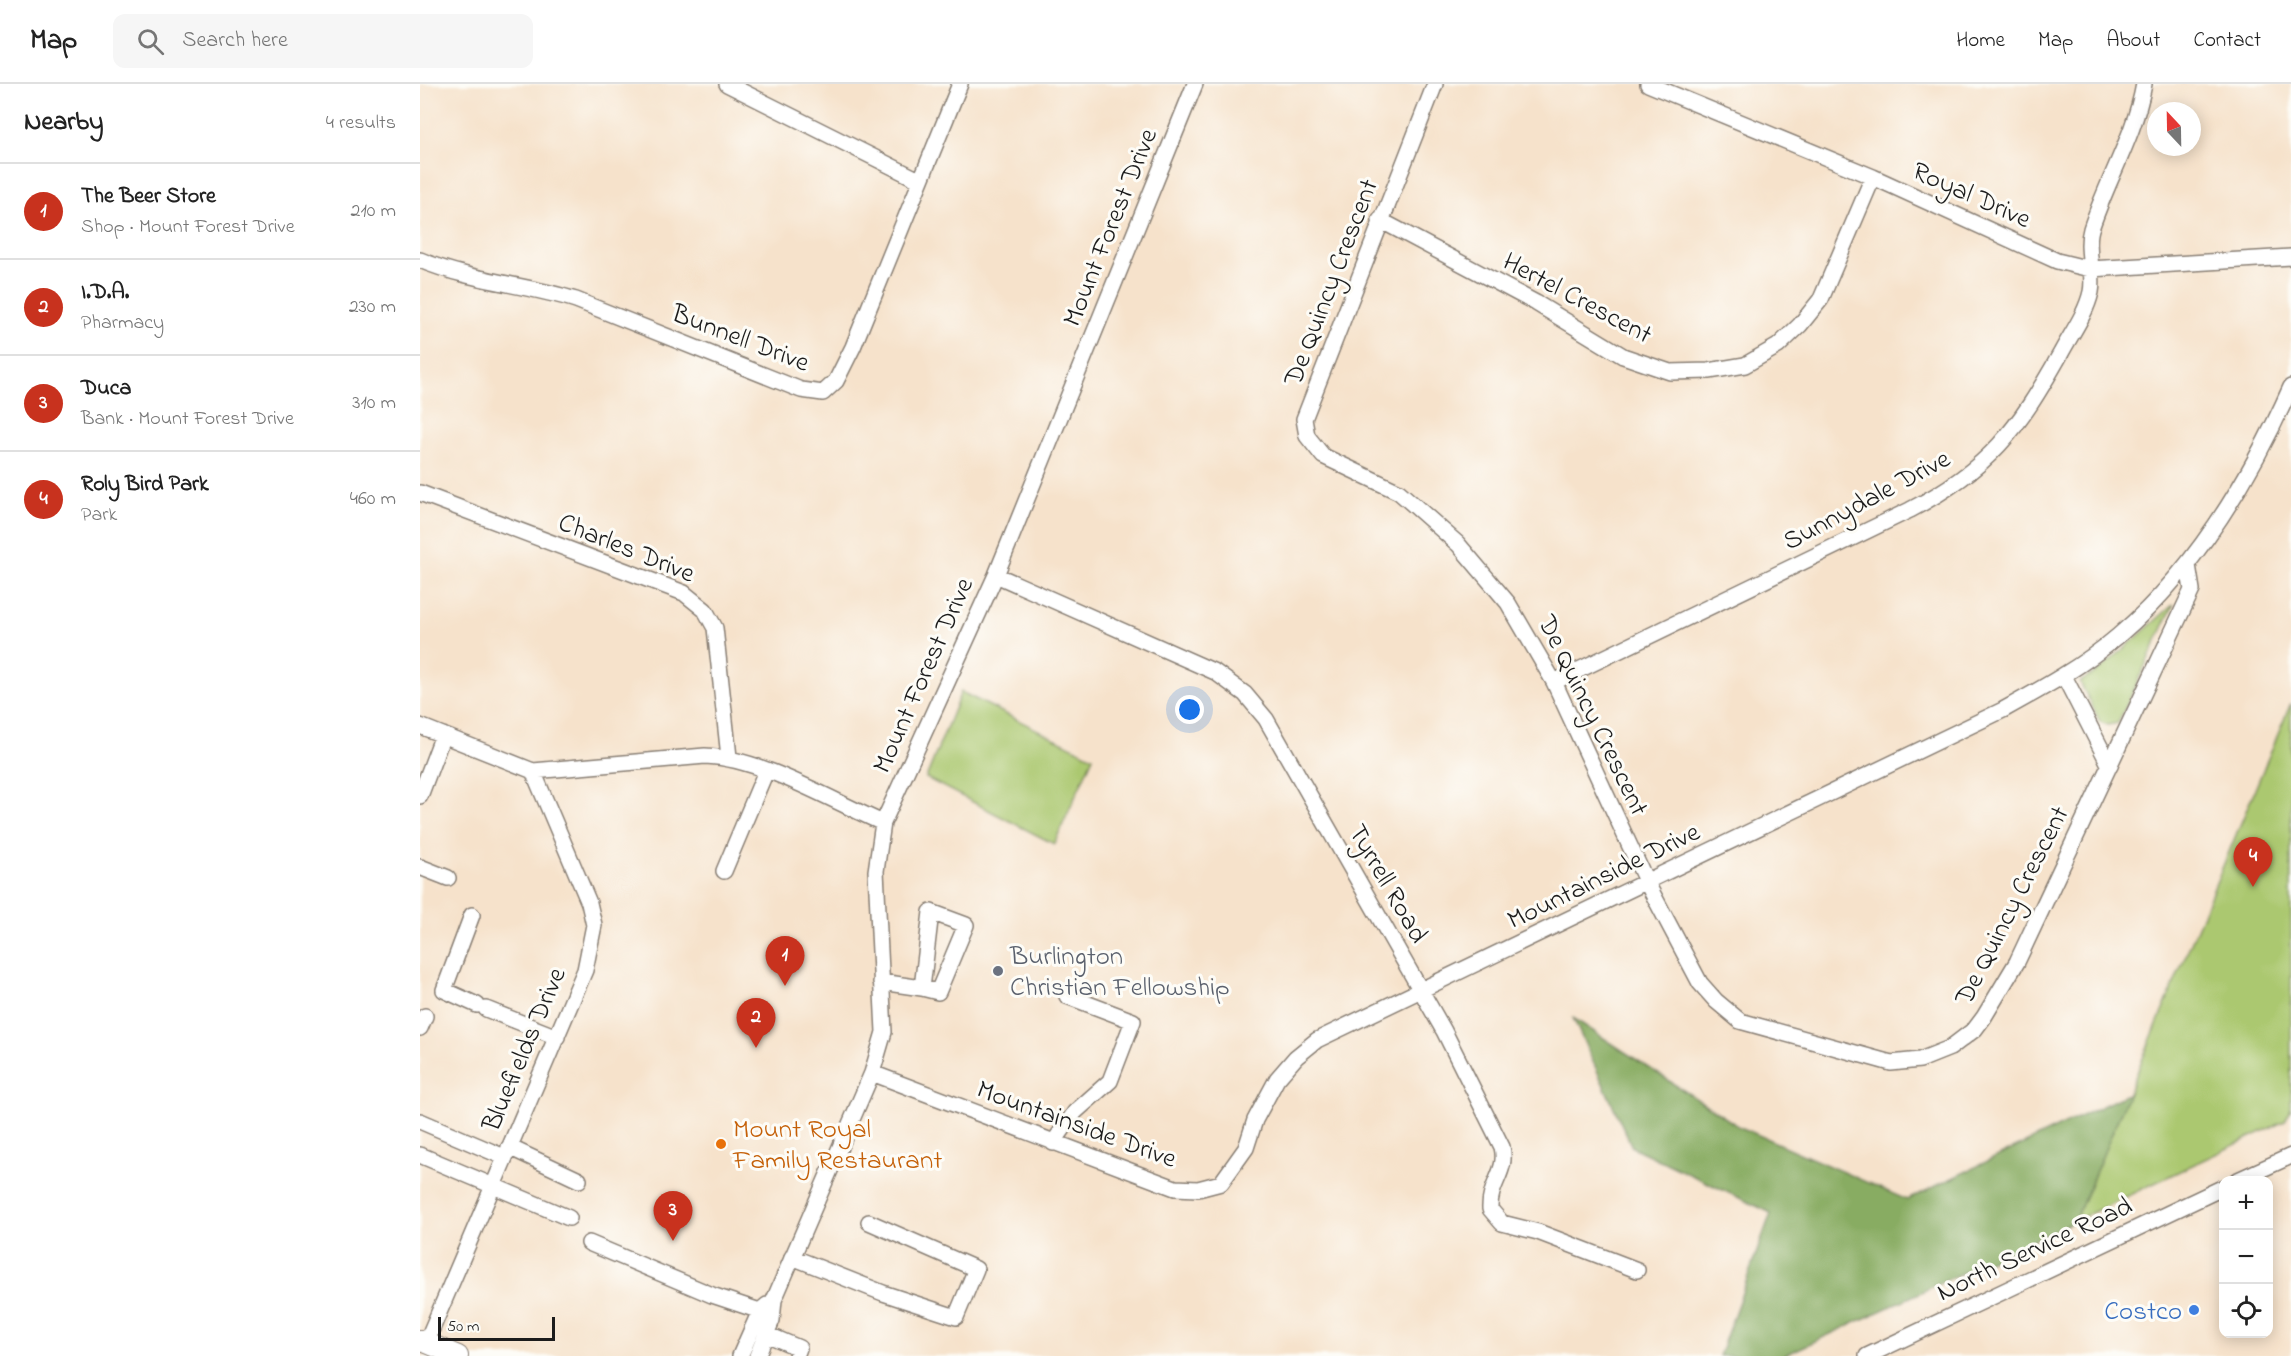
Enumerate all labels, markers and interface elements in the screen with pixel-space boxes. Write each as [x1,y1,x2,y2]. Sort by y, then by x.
search box [113,14,533,68]
text: Map [30,21,77,62]
icon: search [134,25,167,58]
text: Search here [182,25,288,57]
text: Home [1956,26,2005,56]
text: Map [2038,26,2073,56]
text: About [2106,26,2160,56]
text: Contact [2193,26,2261,56]
north arrow [2147,102,2201,156]
text: Nearby [24,104,103,142]
text: 4 results [326,109,396,138]
street label: Mount Forest Drive [1054,122,1169,333]
street label: Royal Drive [1905,153,2037,240]
street label: De Quincy Crescent [1275,174,1390,393]
text: The Beer Store [81,181,216,213]
text: 1 [40,197,47,226]
text: 210 m [351,197,396,226]
text: Shop · Mount Forest Drive [81,213,295,242]
street label: Hertel Crescent [1495,243,1658,355]
text: I.D.A. [81,277,129,309]
text: 2 [39,293,48,322]
text: 230 m [349,293,396,322]
street label: Bunnell Drive [665,295,815,384]
text: Pharmacy [81,309,164,338]
text: Duca [81,373,131,405]
text: 3 [39,389,48,418]
text: 310 m [352,389,396,418]
text: Bank · Mount Forest Drive [81,405,294,434]
street label: Sunnydale Drive [1776,440,1959,562]
text: Roly Bird Park [81,469,209,501]
text: 4 [39,485,48,514]
text: 460 m [350,485,396,514]
text: Park [81,501,117,530]
street label: Charles Drive [552,504,701,595]
street label: Mount Forest Drive [864,571,985,780]
street label: De Quincy Crescent [1526,608,1657,823]
your location [1175,695,1204,724]
street label: De Quincy Crescent [1946,800,2080,1013]
street label: Mountainside Drive [1501,813,1708,941]
street label: Tyrrell Road [1337,817,1437,951]
pin: 4 [2234,838,2272,887]
pin: 1 [766,936,805,986]
place label: Burlington Christian Fellowship [1009,938,1230,1008]
street label: Bluefields Drive [473,961,578,1139]
marker: Burlington Christian Fellowship [991,964,1005,978]
pin: 2 [736,998,776,1048]
street label: Mountainside Drive [971,1071,1182,1180]
place label: Mount Royal Family Restaurant [732,1111,942,1181]
marker: Mount Royal Family Restaurant [714,1137,728,1151]
map controls [2219,1176,2273,1338]
button: + [2219,1176,2273,1230]
street label: North Service Road [1931,1188,2139,1313]
pin: 3 [654,1192,692,1241]
button: − [2219,1230,2273,1284]
button: locate [2219,1284,2273,1338]
place label: Costco [2104,1293,2182,1332]
marker: Costco [2187,1303,2201,1317]
scale bar [438,1314,555,1342]
text: 50 m [447,1315,479,1339]

